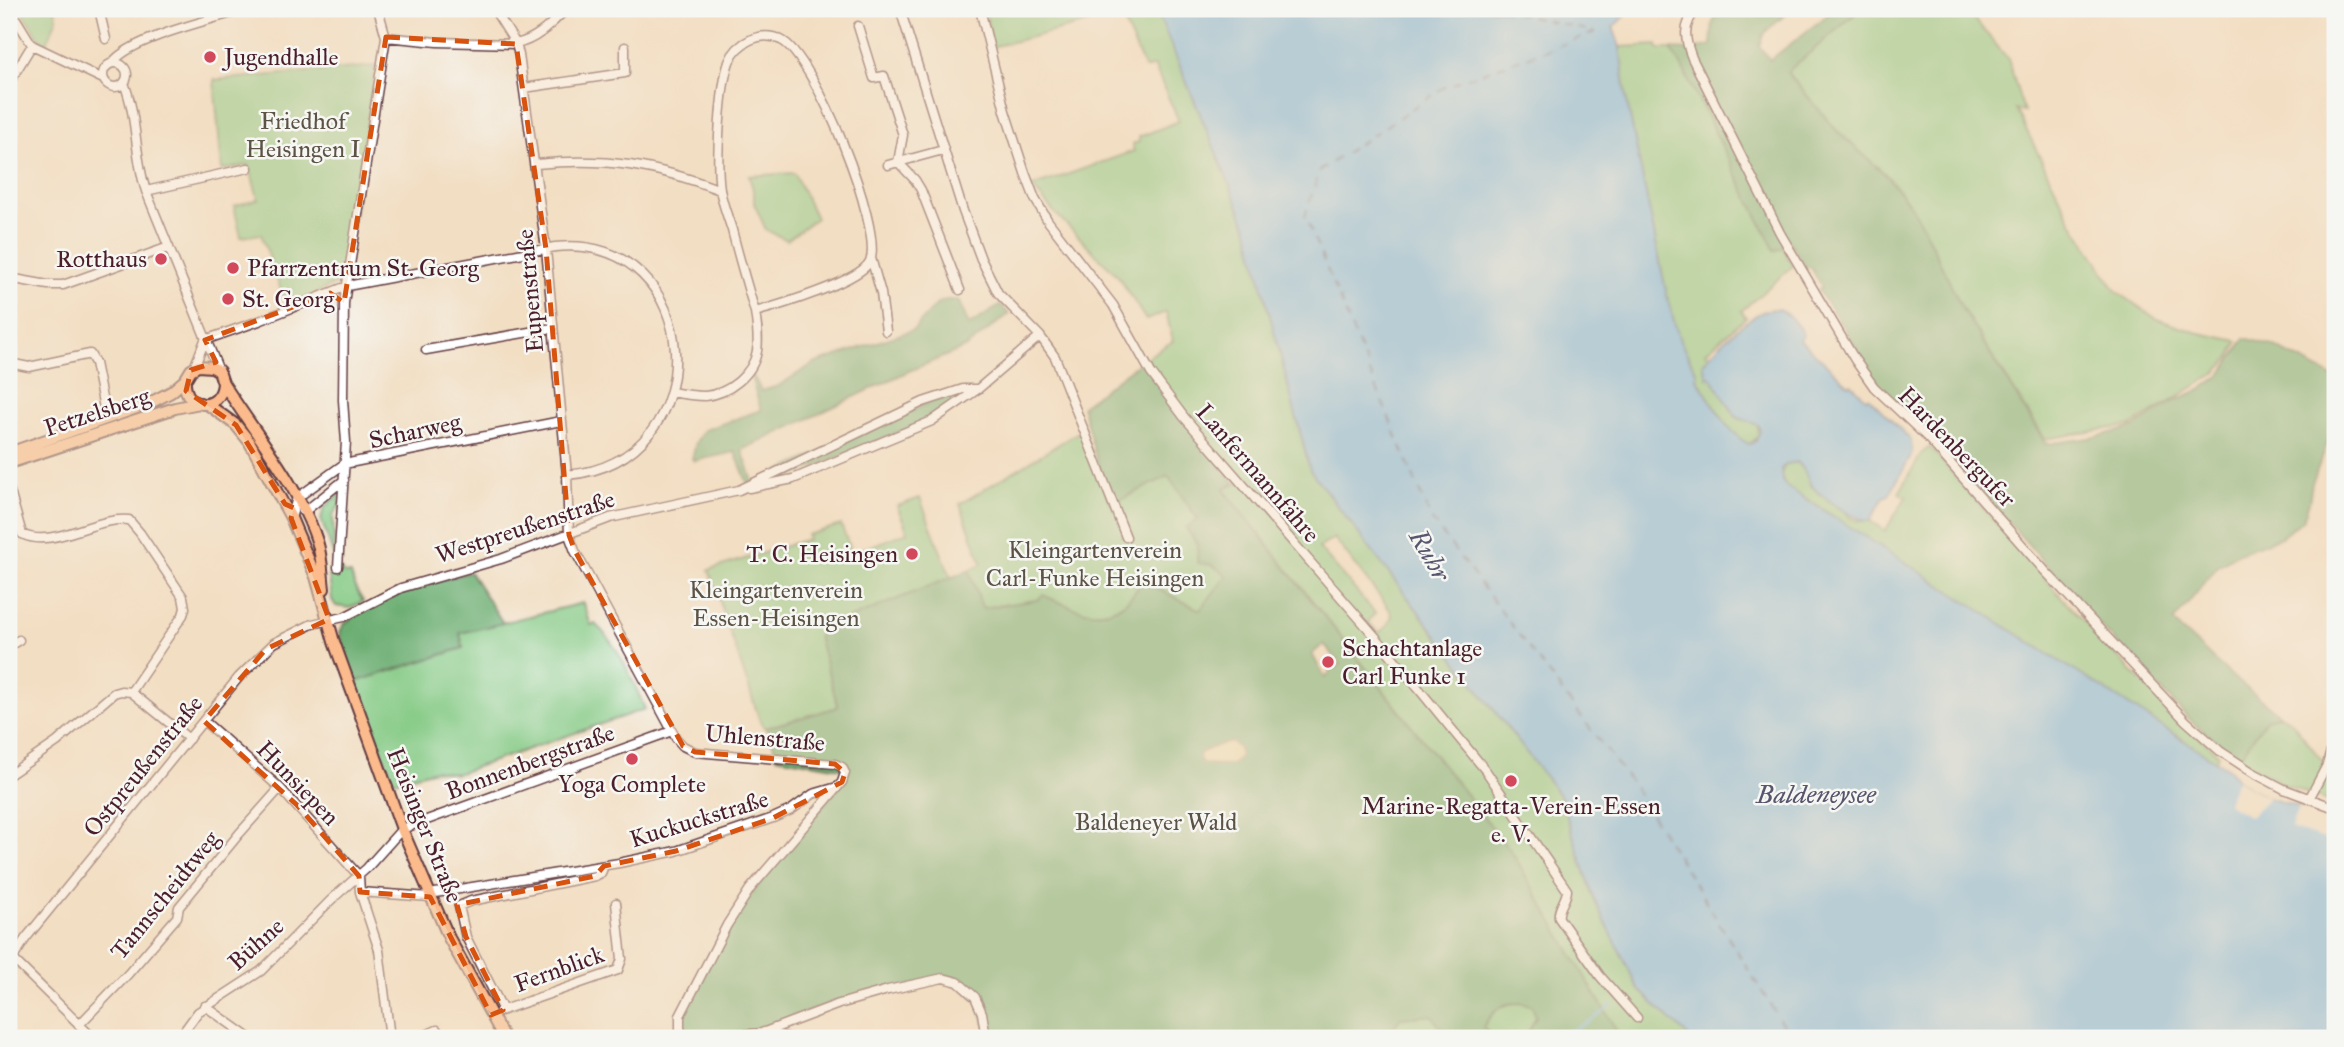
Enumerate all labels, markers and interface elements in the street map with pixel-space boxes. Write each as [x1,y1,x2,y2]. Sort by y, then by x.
place label: Jugendhalle [221,42,339,72]
marker: Jugendhalle [202,49,218,65]
park label: Friedhof Heisingen I [245,106,361,164]
street label: Eupenstraße [510,228,550,354]
place label: Rotthaus [56,244,147,274]
marker: Rotthaus [153,251,169,267]
place label: Pfarrzentrum St. Georg [247,253,480,283]
marker: Pfarrzentrum St. Georg [225,260,241,276]
place label: St. Georg [242,284,335,314]
marker: St. Georg [220,291,236,307]
street label: Hardenbergufer [1892,380,2022,514]
street label: Petzelsberg [40,381,155,443]
street label: Lanfermannfähre [1189,397,1327,549]
street label: Scharweg [366,406,465,455]
street label: Westpreußenstraße [432,484,618,570]
water label: Ruhr [1402,522,1458,588]
park label: Kleingartenverein Carl-Funke Heisingen [986,535,1204,593]
place label: T. C. Heisingen [746,539,898,569]
marker: T. C. Heisingen [904,546,920,562]
park label: Kleingartenverein Essen-Heisingen [689,575,863,633]
place label: Schachtanlage Carl Funke 1 [1342,633,1482,691]
marker: Schachtanlage Carl Funke 1 [1320,654,1336,670]
street label: Ostpreußenstraße [77,689,209,843]
street label: Bonnenbergstraße [441,718,619,806]
street label: Uhlenstraße [704,718,826,758]
street label: Hunsiepen [250,734,346,832]
street label: Heisinger Straße [380,743,470,907]
marker: Yoga Complete [624,751,640,767]
place label: Yoga Complete [558,769,706,799]
marker: Marine-Regatta-Verein-Essen e. V. [1503,773,1519,789]
water label: Baldeneysee [1755,778,1877,810]
street label: Kuckuckstraße [626,784,772,854]
place label: Marine-Regatta-Verein-Essen e. V. [1361,791,1661,849]
park label: Baldeneyer Wald [1075,807,1237,837]
street label: Tannscheidtweg [104,824,227,965]
street label: Bühne [222,911,290,977]
street label: Fernblick [510,939,609,999]

